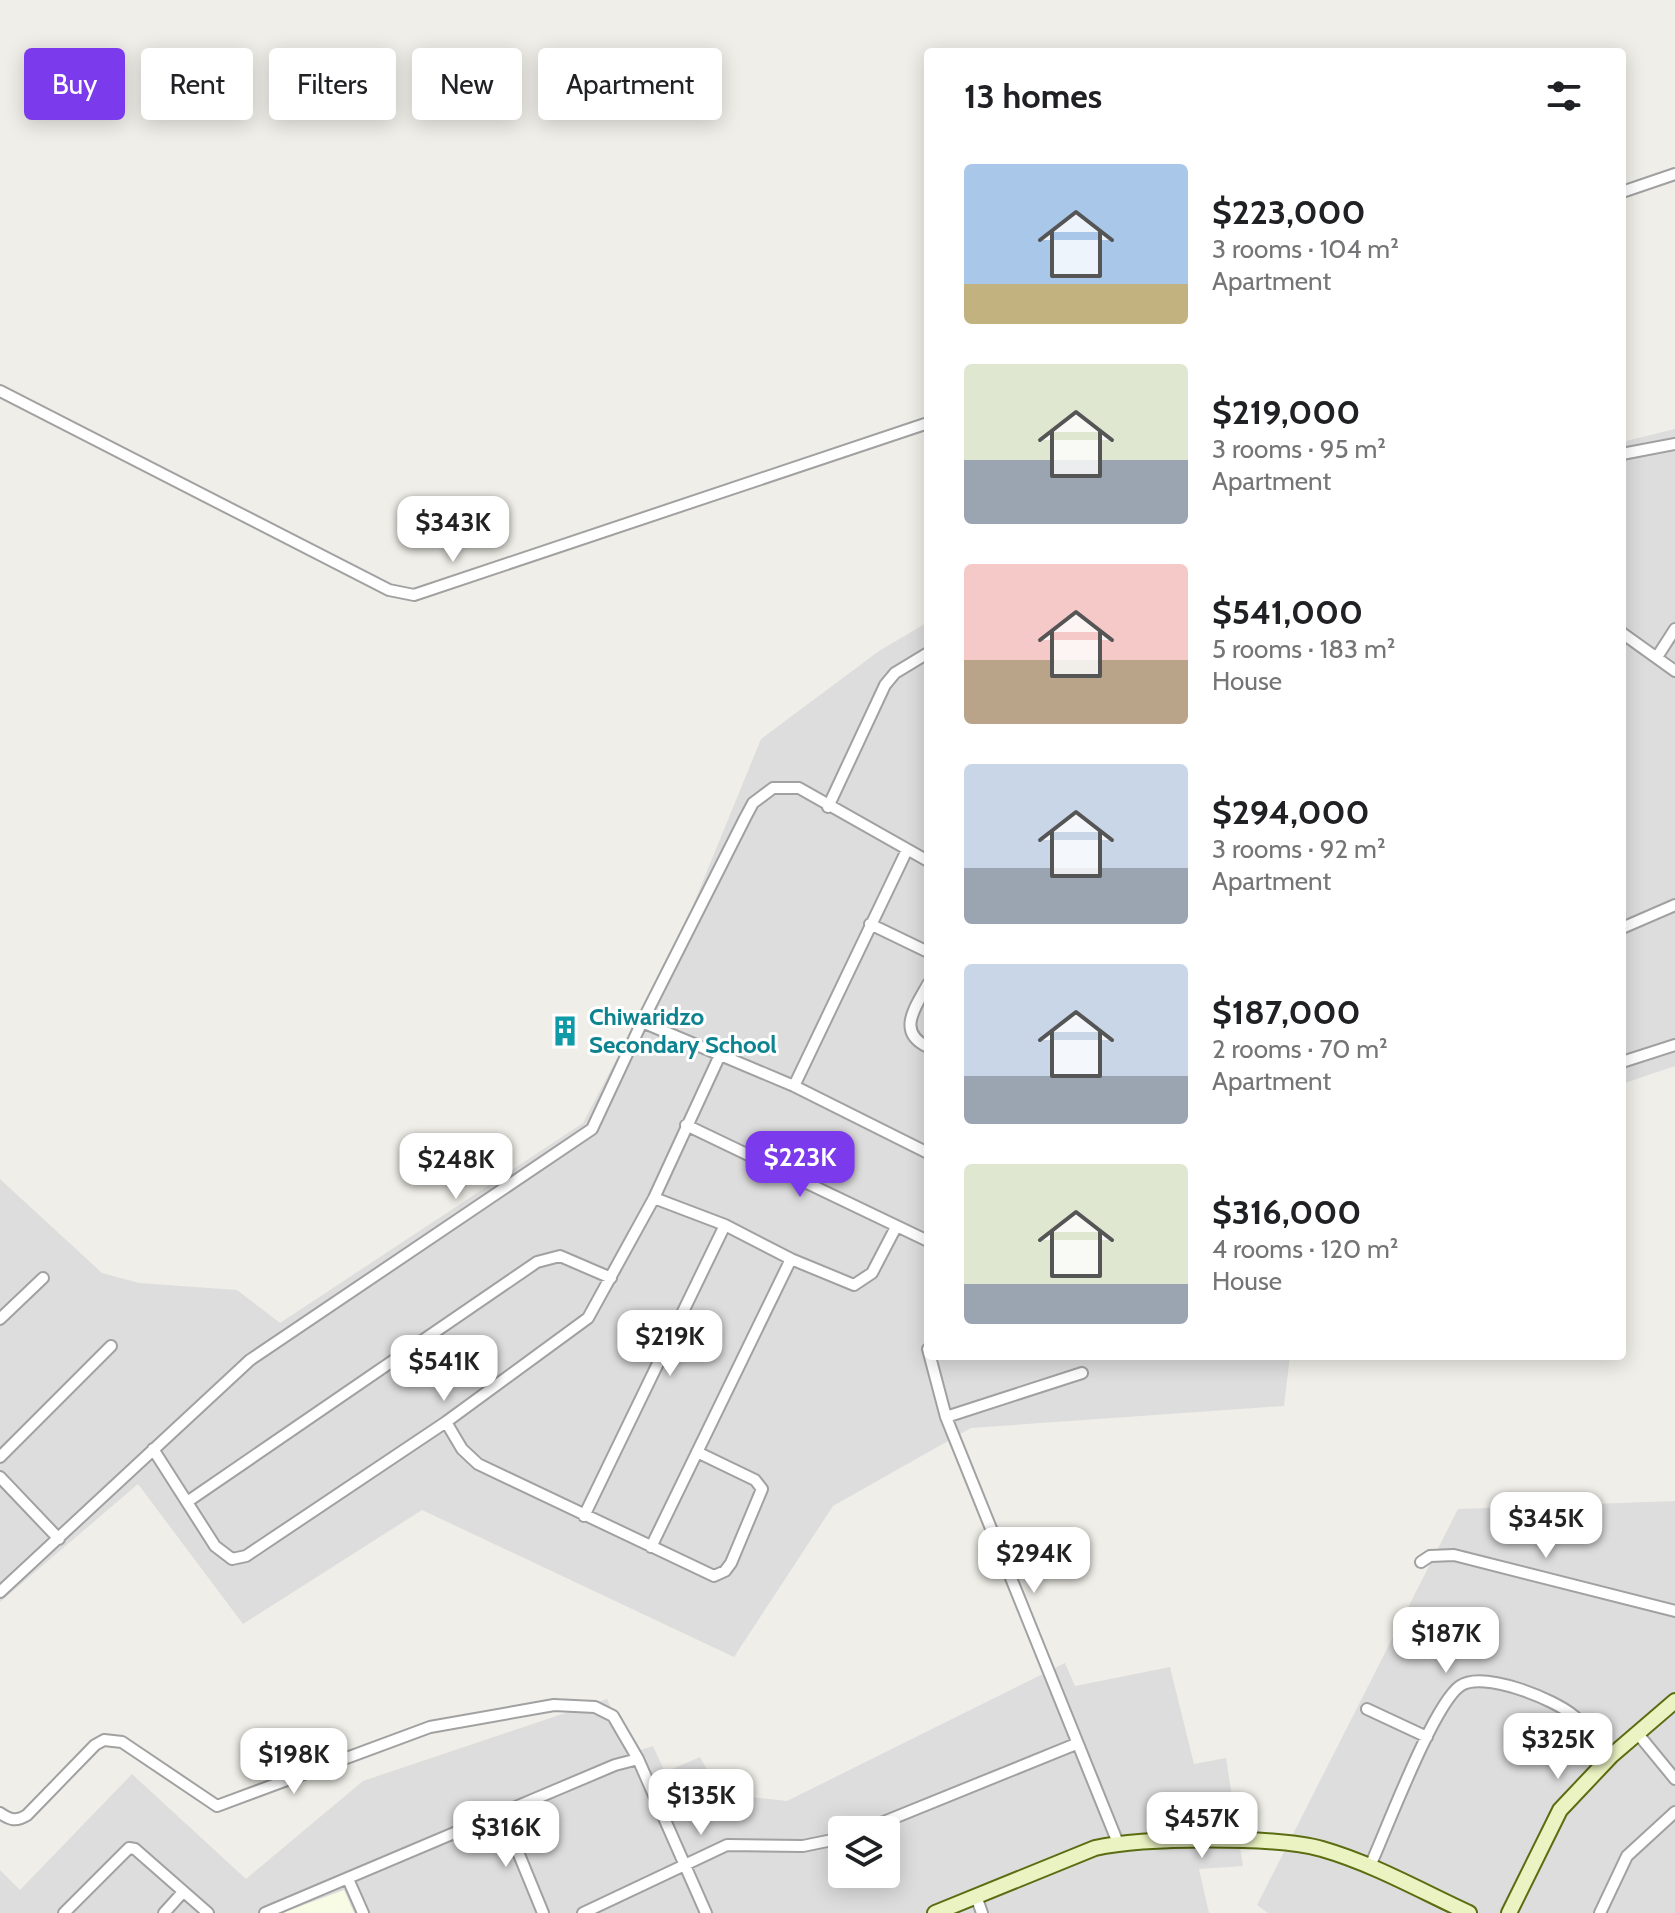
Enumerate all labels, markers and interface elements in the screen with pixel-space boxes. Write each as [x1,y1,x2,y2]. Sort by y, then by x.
chip: Buy [24,48,125,120]
chip: Rent [141,48,253,120]
chip: Filters [269,48,396,120]
chip: New [412,48,522,120]
chip: Apartment [538,48,722,120]
icon: filters [1542,74,1586,118]
text: 13 homes [964,75,1102,117]
text: $223,000 [1212,191,1366,233]
icon: home [1028,196,1124,292]
text: 3 rooms · 104 m² [1212,233,1399,265]
text: Apartment [1212,265,1331,297]
text: $219,000 [1212,391,1360,433]
icon: home [1028,396,1124,492]
text: 3 rooms · 95 m² [1212,433,1386,465]
text: Apartment [1212,465,1331,497]
pin: $343K [397,496,509,564]
text: $343K [415,506,491,538]
text: $541,000 [1212,591,1363,633]
icon: home [1028,596,1124,692]
text: 5 rooms · 183 m² [1212,633,1395,665]
text: House [1212,665,1282,697]
text: $294,000 [1212,791,1370,833]
icon: home [1028,796,1124,892]
text: 3 rooms · 92 m² [1212,833,1386,865]
text: Apartment [1212,865,1331,897]
text: $187,000 [1212,991,1361,1033]
icon: home [1028,996,1124,1092]
place label: Chiwaridzo Secondary School [589,1002,777,1059]
building icon: Chiwaridzo Secondary School [548,1014,582,1048]
text: 2 rooms · 70 m² [1212,1033,1388,1065]
text: Apartment [1212,1065,1331,1097]
pin: $223K [744,1131,856,1199]
pin: $248K [400,1133,512,1201]
text: $223K [764,1141,836,1173]
text: $248K [418,1143,495,1175]
text: $316,000 [1212,1191,1361,1233]
icon: home [1028,1196,1124,1292]
text: 4 rooms · 120 m² [1212,1233,1398,1265]
text: House [1212,1265,1282,1297]
pin: $219K [614,1310,726,1378]
text: $219K [635,1320,705,1352]
pin: $541K [388,1335,500,1403]
text: $541K [409,1345,479,1377]
pin: $345K [1490,1492,1602,1560]
text: $345K [1508,1502,1584,1534]
pin: $294K [978,1527,1090,1595]
text: $294K [996,1537,1072,1569]
pin: $187K [1390,1607,1502,1675]
text: $187K [1411,1617,1481,1649]
pin: $325K [1502,1713,1614,1781]
text: $325K [1521,1723,1595,1755]
pin: $198K [238,1728,350,1796]
text: $198K [258,1738,330,1770]
pin: $135K [645,1769,757,1837]
text: $135K [667,1779,735,1811]
pin: $457K [1146,1792,1258,1860]
pin: $316K [450,1801,562,1869]
text: $457K [1165,1802,1239,1834]
text: $316K [471,1811,541,1843]
map controls [828,1816,900,1888]
button: layers [828,1816,900,1888]

